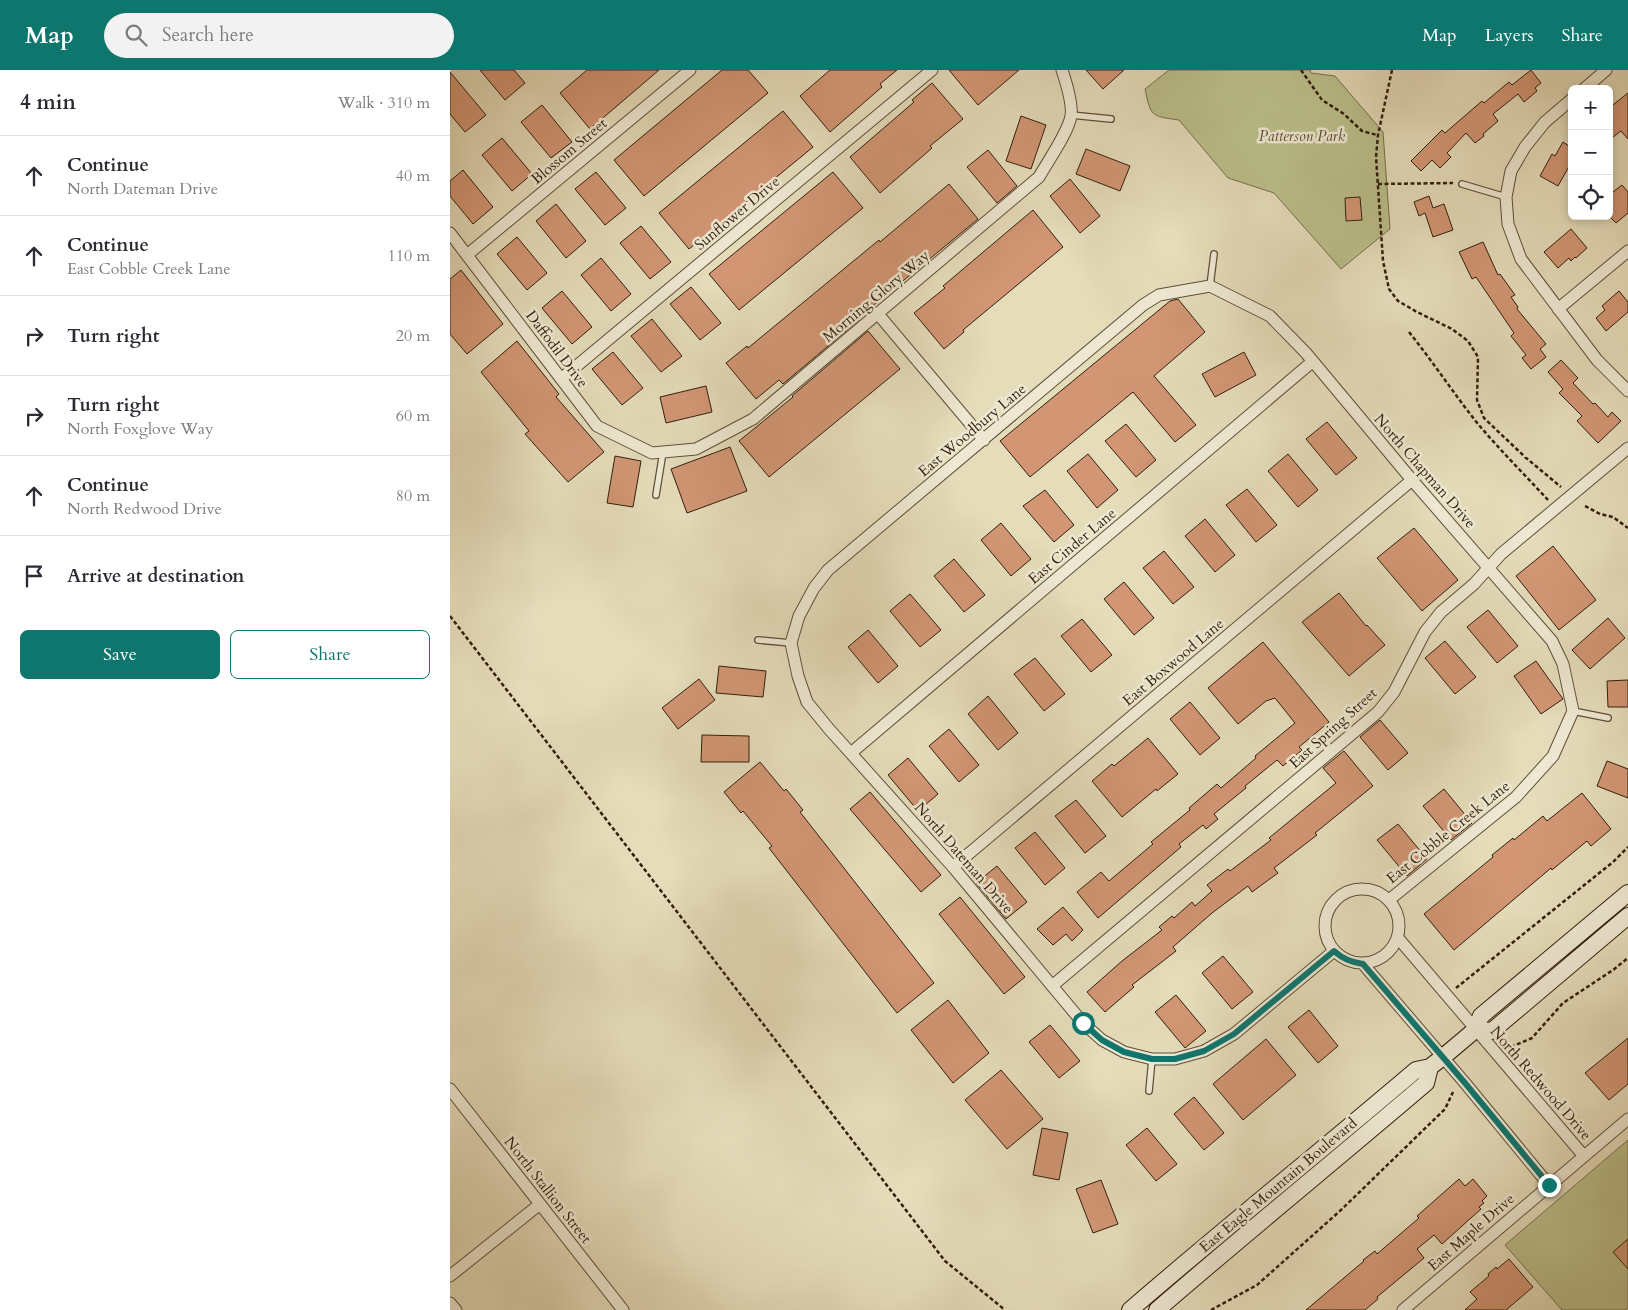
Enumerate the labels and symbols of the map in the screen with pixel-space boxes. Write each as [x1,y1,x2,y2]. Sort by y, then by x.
street label: Blossom Street [527,113,611,189]
park label: Patterson Park [1259,126,1346,146]
street label: Sunflower Drive [690,171,784,255]
street label: Morning Glory Way [818,245,934,347]
street label: Daffodil Drive [521,306,593,392]
street label: East Woodbury Lane [914,379,1030,481]
street label: North Chapman Drive [1370,410,1480,533]
street label: East Cinder Lane [1024,503,1120,589]
street label: East Boxwood Lane [1118,614,1228,710]
street label: East Spring Street [1285,683,1381,773]
street label: East Cobble Creek Lane [1382,776,1514,888]
street label: North Dateman Drive [910,798,1018,918]
route start [1072,1012,1095,1035]
street label: North Redwood Drive [1486,1022,1596,1144]
street label: East Eagle Mountain Boulevard [1195,1113,1361,1257]
street label: North Stallion Street [500,1132,596,1248]
route end [1538,1174,1561,1197]
street label: East Maple Drive [1423,1189,1519,1275]

